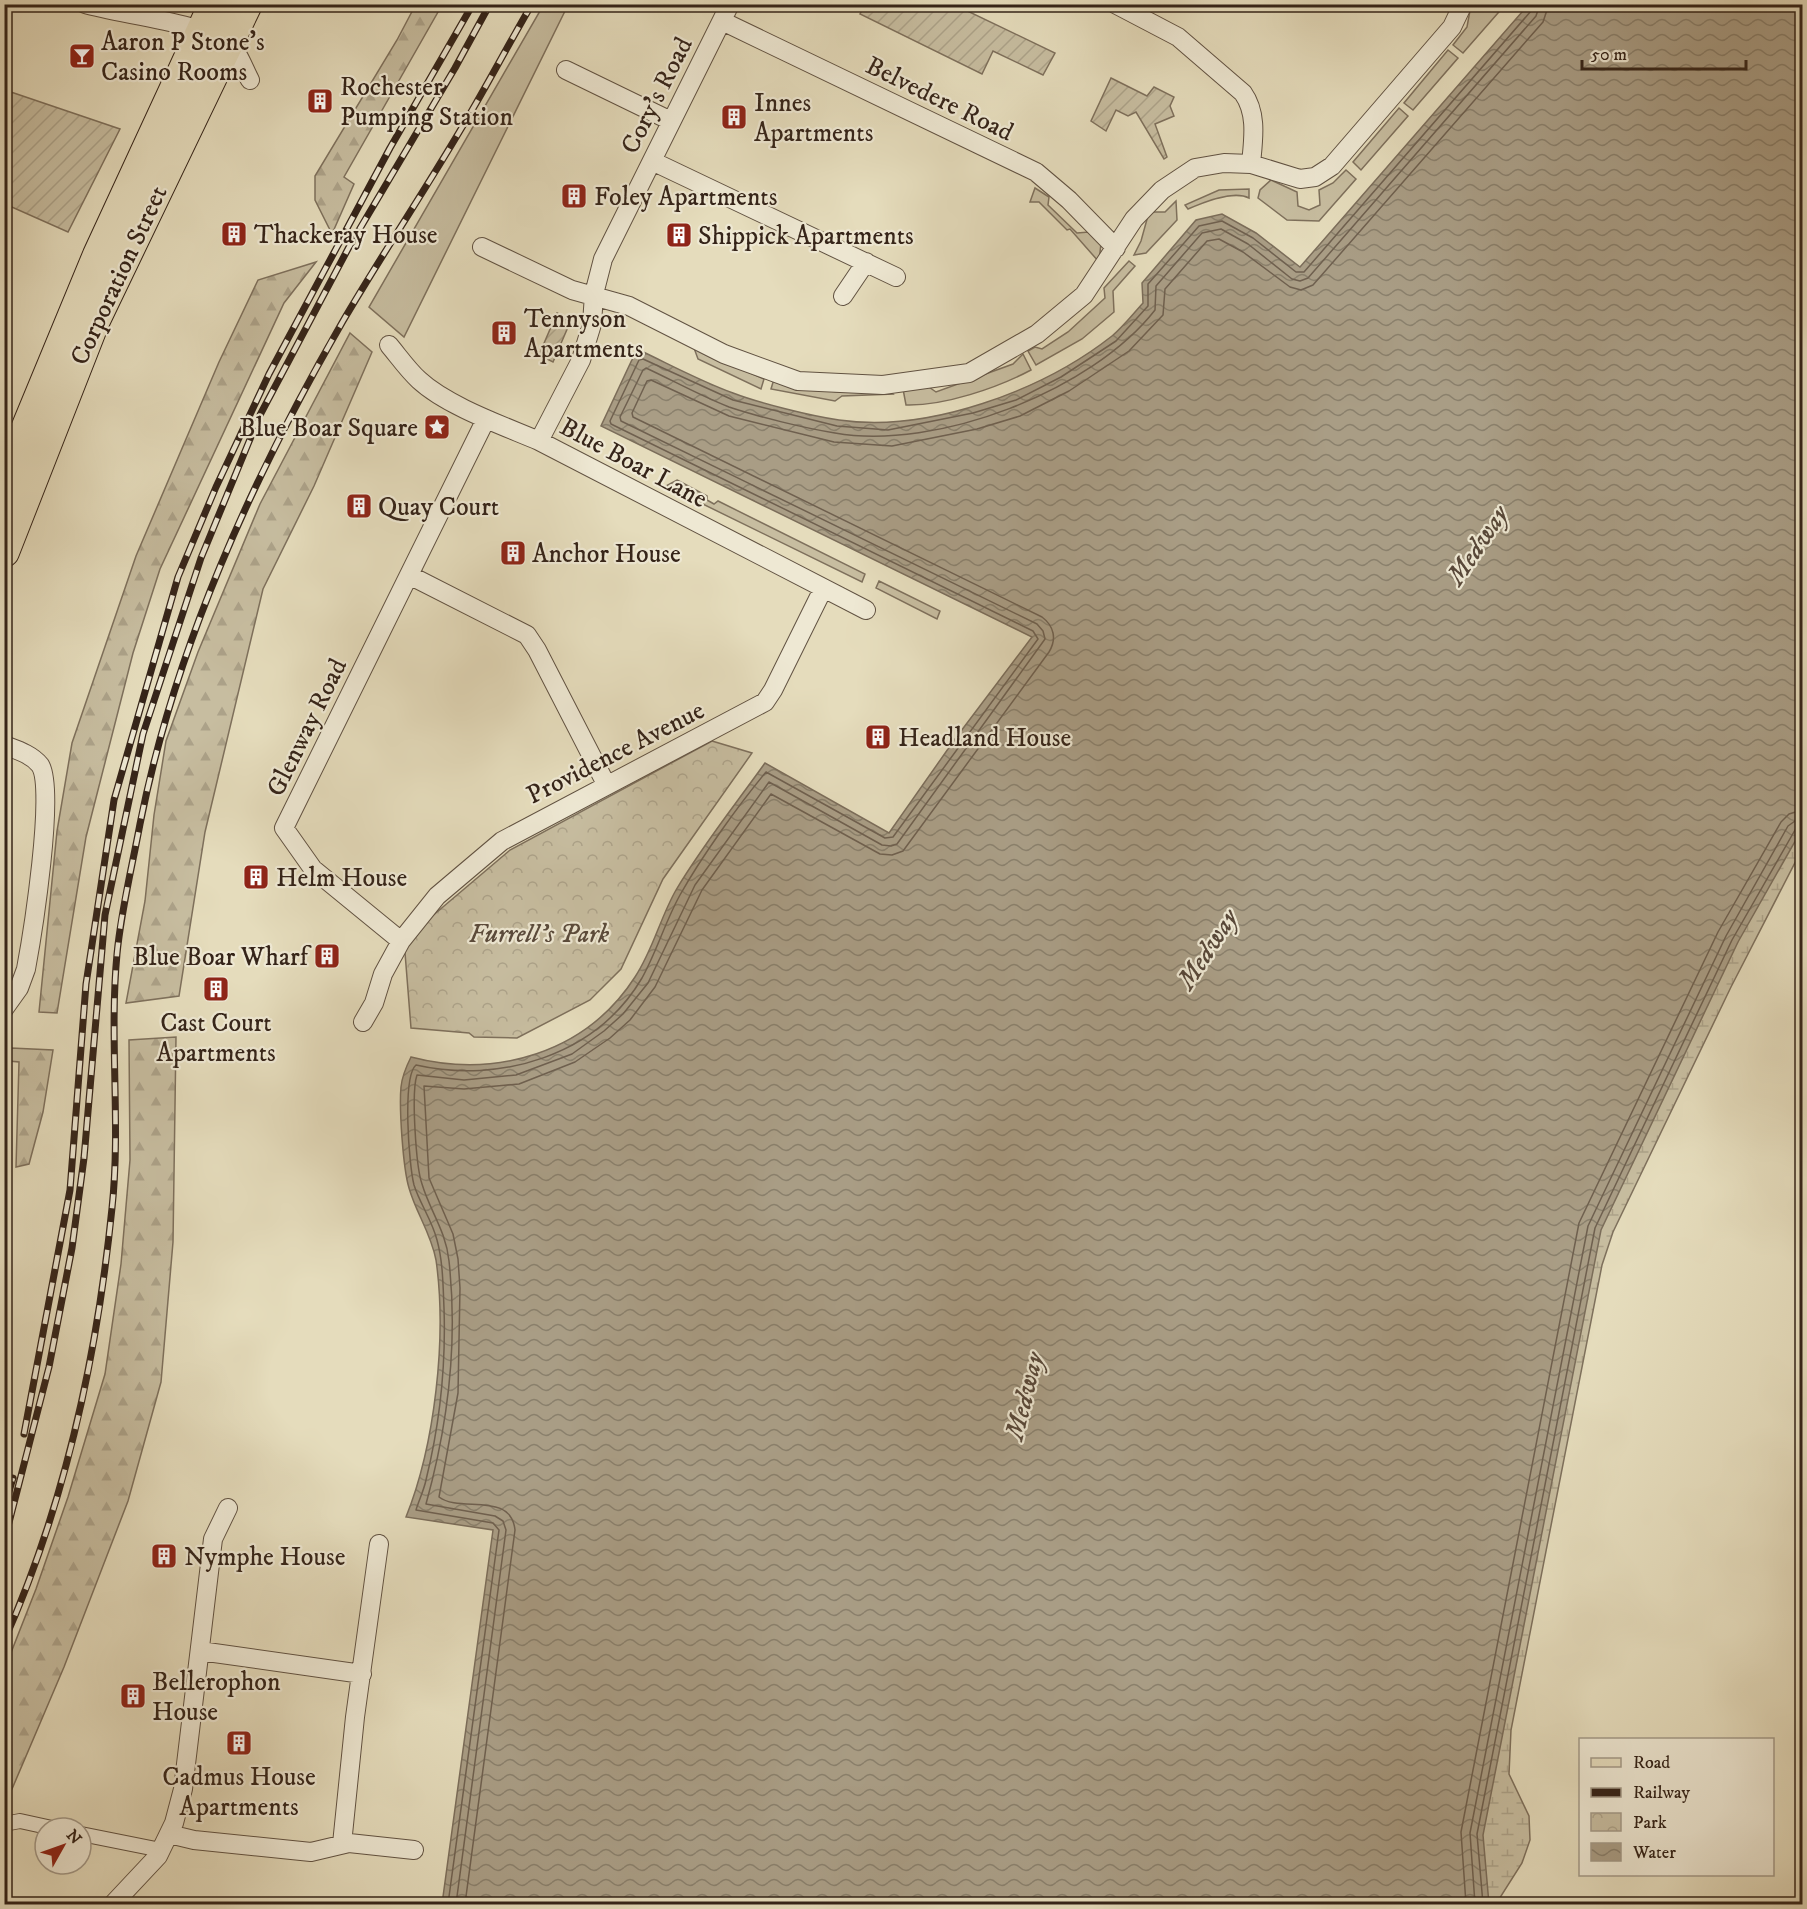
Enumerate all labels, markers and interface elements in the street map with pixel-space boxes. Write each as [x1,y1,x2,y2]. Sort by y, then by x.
place label: Aaron P Stone's Casino Rooms [101,26,265,89]
street label: Cory's Road [614,32,701,160]
scale bar [1582,33,1746,71]
bar icon: Aaron P Stone's Casino Rooms [67,41,97,71]
text: 50 m [1591,44,1627,66]
street label: Belvedere Road [860,49,1019,149]
place label: Rochester Pumping Station [340,71,513,134]
building icon: Rochester Pumping Station [305,86,335,116]
place label: Innes Apartments [754,87,873,150]
building icon: Innes Apartments [719,102,749,132]
street label: Corporation Street [63,181,175,371]
building icon: Foley Apartments [559,181,589,211]
place label: Foley Apartments [594,181,777,214]
building icon: Thackeray House [219,219,249,249]
place label: Thackeray House [254,219,438,252]
building icon: Shippick Apartments [664,220,694,250]
place label: Shippick Apartments [698,220,914,253]
place label: Tennyson Apartments [524,303,643,366]
building icon: Tennyson Apartments [489,318,519,348]
street label: Blue Boar Lane [554,411,713,516]
place label: Blue Boar Square [239,412,418,445]
place icon: Blue Boar Square [422,412,452,442]
building icon: Quay Court [344,491,374,521]
place label: Quay Court [378,491,499,524]
water label: Medway [1438,498,1517,593]
building icon: Anchor House [498,538,528,568]
place label: Anchor House [532,538,681,571]
street label: Glenway Road [260,653,355,802]
street label: Providence Avenue [521,694,710,812]
building icon: Headland House [863,722,893,752]
place label: Headland House [898,722,1071,755]
building icon: Helm House [241,862,271,892]
place label: Helm House [276,862,407,895]
water label: Medway [1168,902,1247,998]
park label: Furrell's Park [469,918,609,951]
place label: Blue Boar Wharf [132,941,312,974]
building icon: Blue Boar Wharf [312,941,342,971]
building icon: Cast Court Apartments [201,974,231,1004]
place label: Cast Court Apartments [156,1007,276,1070]
water label: Medway [997,1348,1053,1445]
building icon: Nymphe House [149,1541,179,1571]
place label: Nymphe House [184,1541,346,1574]
place label: Bellerophon House [152,1666,281,1729]
building icon: Bellerophon House [118,1681,148,1711]
building icon: Cadmus House Apartments [224,1728,254,1758]
legend [1579,1738,1774,1876]
text: Road [1633,1752,1670,1774]
place label: Cadmus House Apartments [162,1761,316,1824]
text: Railway [1633,1782,1691,1804]
text: Park [1633,1812,1667,1834]
north arrow [33,1816,93,1876]
text: N [62,1826,86,1848]
text: Water [1632,1842,1676,1864]

